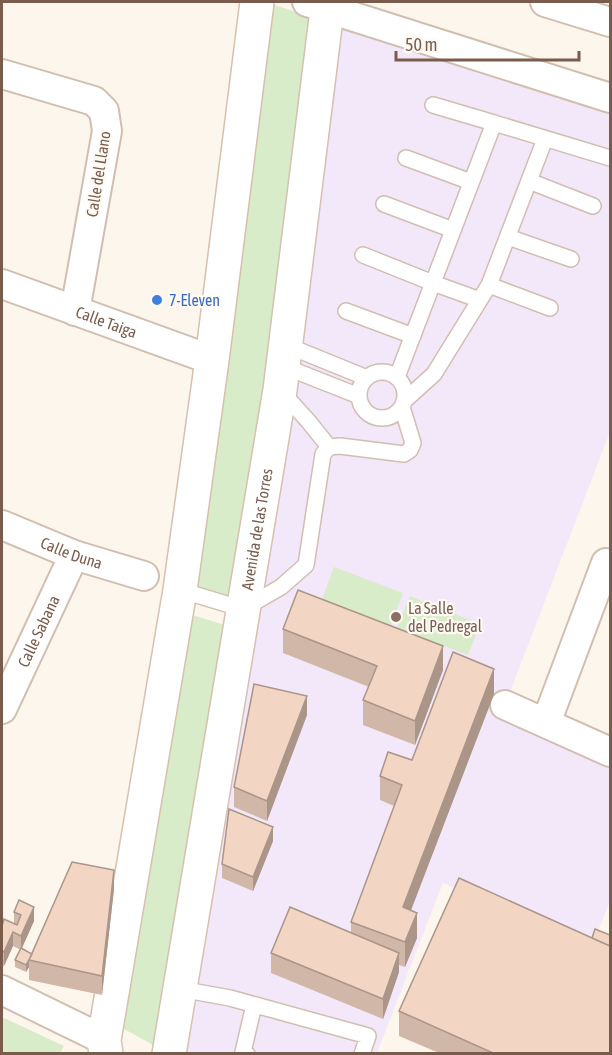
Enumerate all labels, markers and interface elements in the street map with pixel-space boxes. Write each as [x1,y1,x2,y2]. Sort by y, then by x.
scale bar [396,24,579,62]
text: 50 m [405,34,437,55]
street label: Calle del Llano [82,130,114,218]
place label: 7-Eleven [169,291,220,309]
marker: 7-Eleven [150,293,164,307]
street label: Calle Taiga [73,303,139,341]
street label: Avenida de las Torres [238,467,276,591]
street label: Calle Duna [38,533,105,572]
street label: Calle Sabana [14,592,63,670]
place label: La Salle del Pedregal [408,599,483,636]
marker: La Salle del Pedregal [389,610,403,624]

